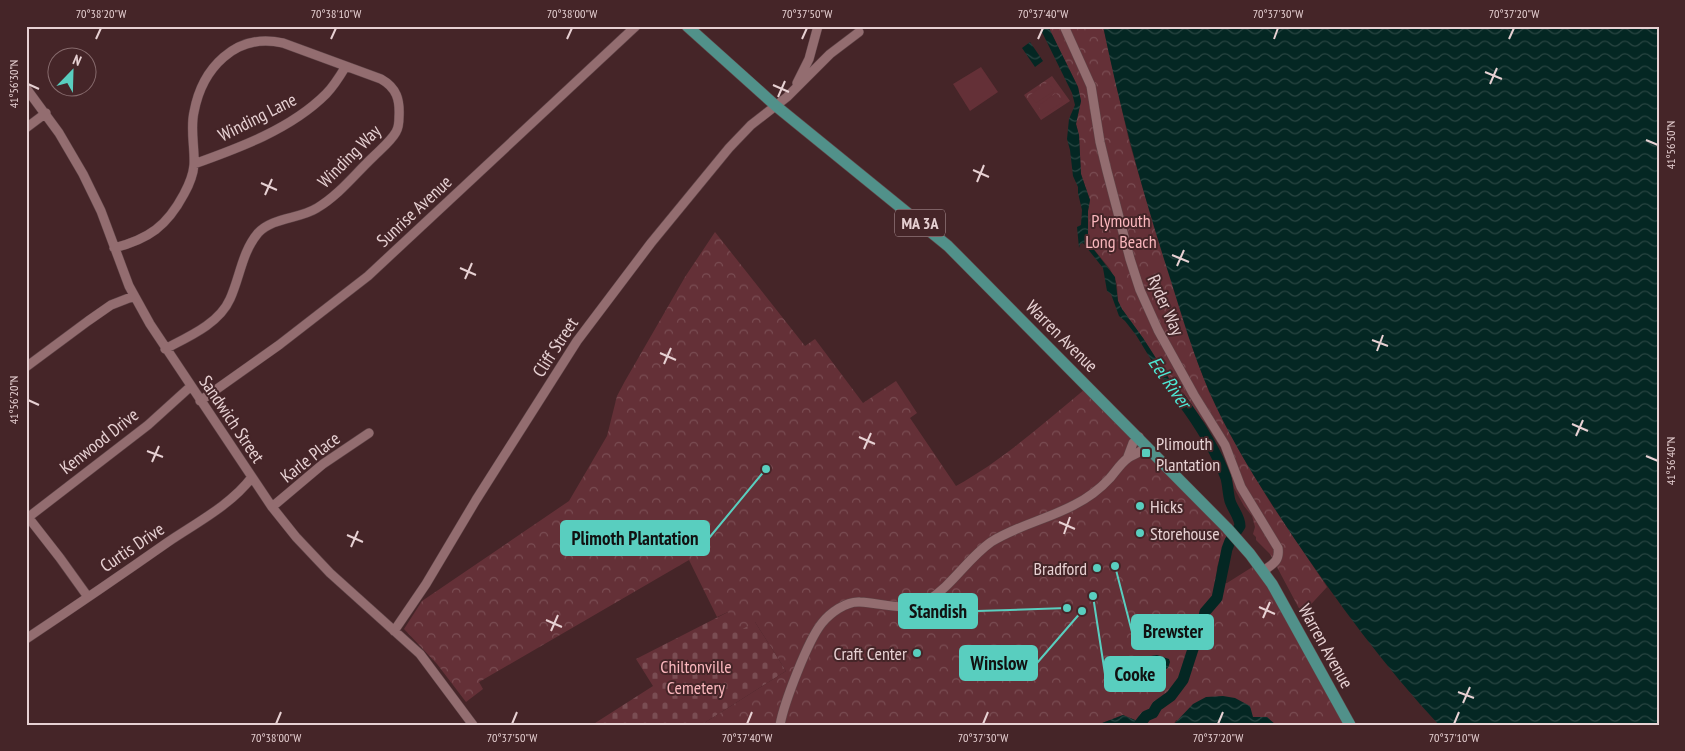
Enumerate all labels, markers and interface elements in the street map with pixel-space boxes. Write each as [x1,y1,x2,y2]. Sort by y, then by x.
text: 70°38'20"W [76,6,126,21]
text: 70°38'10"W [311,6,361,21]
text: 70°38'00"W [547,6,597,21]
text: 70°37'50"W [782,6,832,21]
text: 70°37'40"W [1018,6,1068,21]
text: 70°37'30"W [1253,6,1303,21]
text: 70°37'20"W [1489,6,1539,21]
north arrow [48,48,98,98]
text: N [70,50,84,70]
text: 41°56'30"N [6,60,21,108]
street label: Winding Lane [214,87,300,147]
street label: Winding Way [312,119,386,193]
text: 41°56'50"N [1663,121,1678,169]
street label: Sunrise Avenue [372,170,456,252]
park label: Plymouth Long Beach [1085,209,1157,253]
road number: MA 3A [895,210,945,237]
street label: Ryder Way [1142,271,1190,339]
street label: Warren Avenue [1021,295,1103,377]
street label: Cliff Street [527,313,583,381]
water label: Eel River [1144,351,1198,415]
street label: Sandwich Street [194,371,270,467]
text: 41°56'20"N [6,376,21,424]
street label: Kenwood Drive [55,403,143,479]
street label: Karle Place [276,427,344,487]
place label: Plimouth Plantation [1156,432,1220,476]
text: 41°56'40"N [1663,437,1678,485]
marker: Plimouth Plantation [1140,447,1152,459]
place label: Hicks [1150,495,1183,518]
marker: Hicks [1134,500,1146,512]
street label: Curtis Drive [95,517,169,577]
callout: Plimoth Plantation [561,521,709,555]
place label: Storehouse [1150,522,1220,545]
text: Plimoth Plantation [571,526,699,550]
marker: Storehouse [1134,527,1146,539]
place label: Bradford [1034,557,1087,580]
marker: Bradford [1091,562,1103,574]
callout: Standish [899,594,977,628]
text: Standish [909,599,967,623]
street label: Warren Avenue [1293,600,1359,692]
callout: Brewster [1132,615,1213,649]
text: Brewster [1143,619,1204,643]
place label: Craft Center [833,642,907,665]
callout: Winslow [960,646,1037,680]
marker: Craft Center [911,647,923,659]
text: Winslow [969,651,1028,675]
park label: Chiltonville Cemetery [660,655,732,699]
callout: Cooke [1105,657,1165,691]
text: Cooke [1115,662,1155,686]
text: 70°38'00"W [251,730,301,745]
text: 70°37'50"W [487,730,537,745]
text: 70°37'40"W [722,730,772,745]
text: 70°37'30"W [958,730,1008,745]
text: 70°37'20"W [1193,730,1243,745]
text: 70°37'10"W [1429,730,1479,745]

